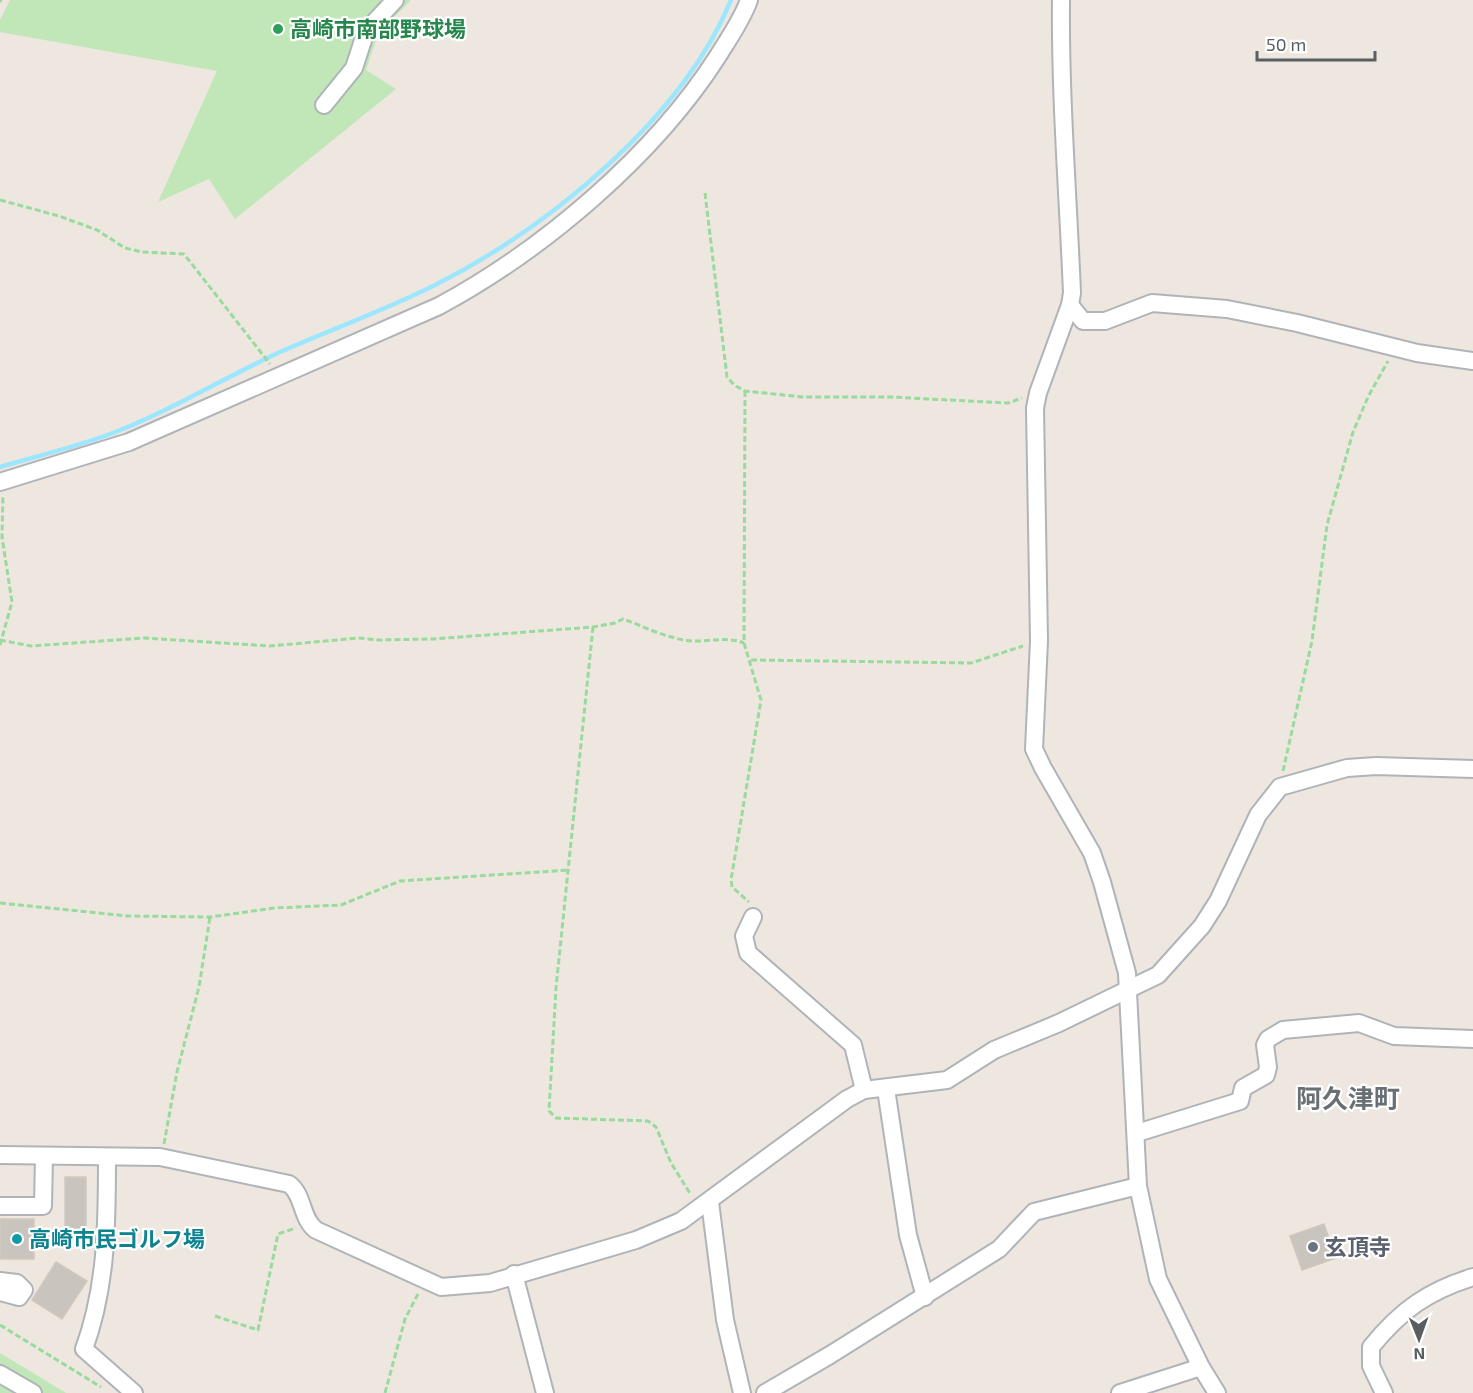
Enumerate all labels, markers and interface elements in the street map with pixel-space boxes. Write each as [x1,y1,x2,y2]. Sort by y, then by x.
place label: 高崎市南部野球場 [290,15,466,41]
marker: 高崎市南部野球場 [271,22,285,36]
scale bar [1257,24,1376,62]
text: 50 m [1266,33,1306,55]
district label: 阿久津町 [1296,1082,1400,1113]
place label: 高崎市民ゴルフ場 [29,1225,205,1251]
marker: 高崎市民ゴルフ場 [10,1232,24,1246]
place label: 玄頂寺 [1325,1233,1391,1259]
marker: 玄頂寺 [1306,1240,1320,1254]
north arrow [1389,1309,1449,1369]
text: N [1413,1345,1425,1364]

